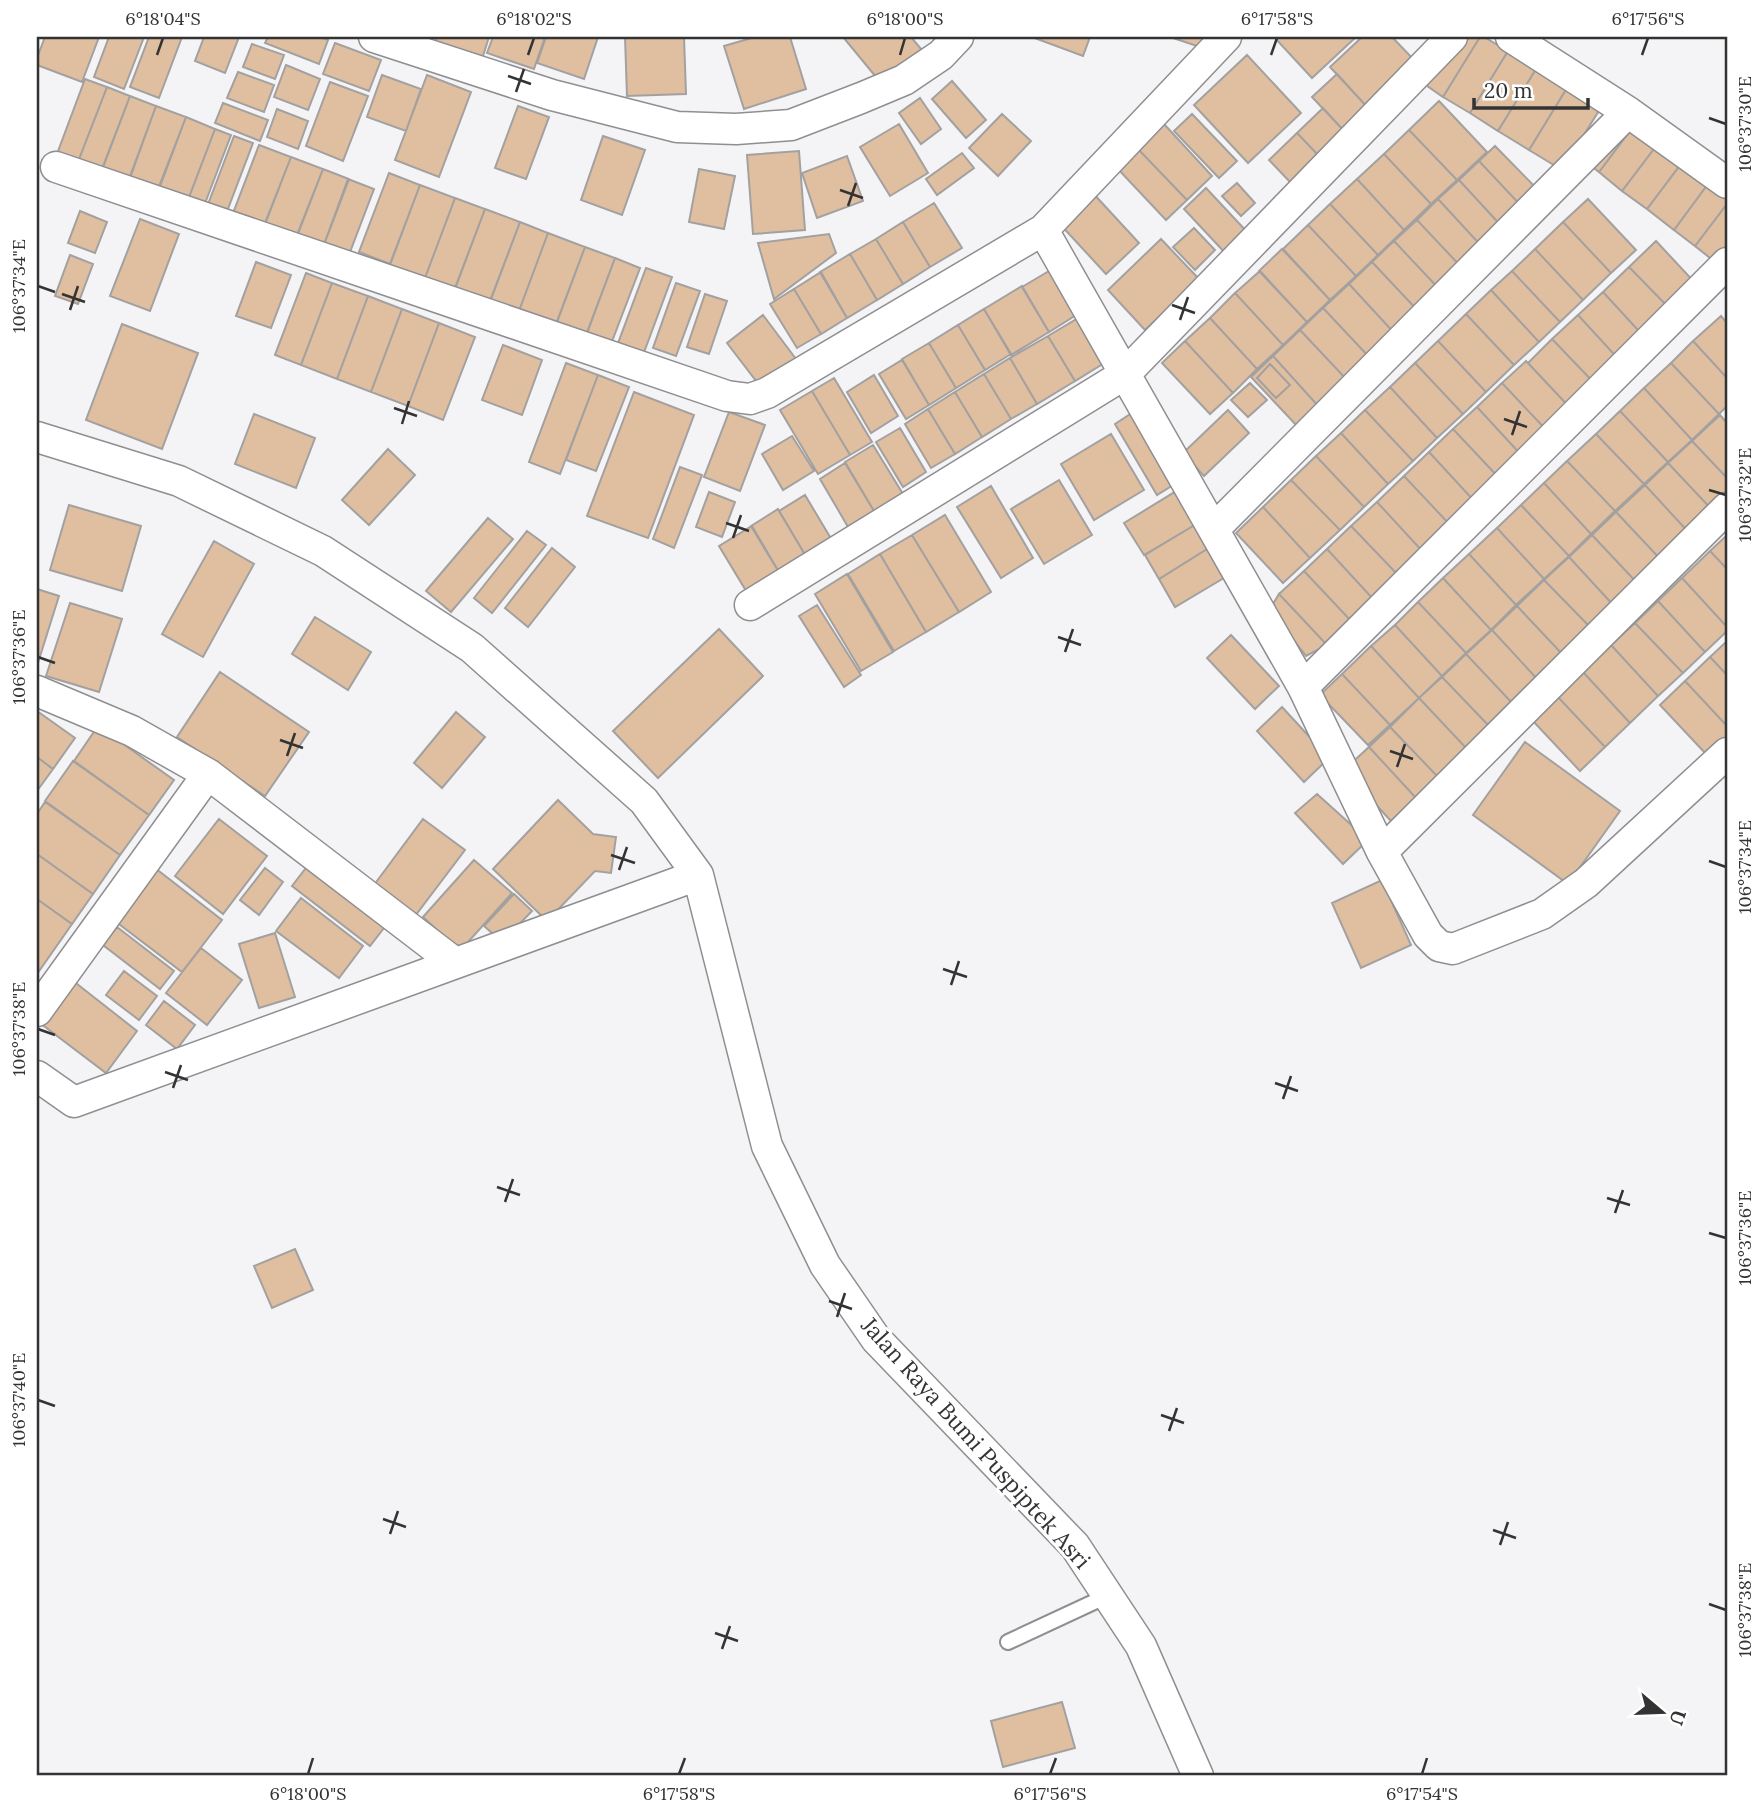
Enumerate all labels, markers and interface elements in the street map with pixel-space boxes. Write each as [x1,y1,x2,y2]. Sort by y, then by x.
text: 6°18'04"S [125,7,201,30]
text: 6°18'02"S [496,7,572,30]
text: 6°18'00"S [867,7,943,30]
text: 6°17'58"S [1241,7,1313,30]
text: 6°17'56"S [1612,7,1684,30]
scale bar [1474,66,1587,110]
text: 106°37'30"E [1733,76,1756,172]
text: 20 m [1484,77,1533,104]
text: 106°37'34"E [7,239,30,333]
text: 106°37'32"E [1733,448,1756,542]
text: 106°37'36"E [7,610,30,704]
text: 106°37'34"E [1733,820,1756,914]
text: 106°37'38"E [7,982,30,1076]
text: 106°37'36"E [1733,1191,1756,1285]
street label: Jalan Raya Bumi Puspiptek Asri [855,1310,1097,1575]
text: 106°37'40"E [7,1353,30,1447]
text: 106°37'38"E [1733,1563,1756,1657]
north arrow [1628,1676,1698,1746]
text: U [1664,1707,1692,1728]
text: 6°18'00"S [270,1782,346,1805]
text: 6°17'58"S [643,1782,715,1805]
text: 6°17'56"S [1014,1782,1086,1805]
text: 6°17'54"S [1386,1782,1458,1805]

